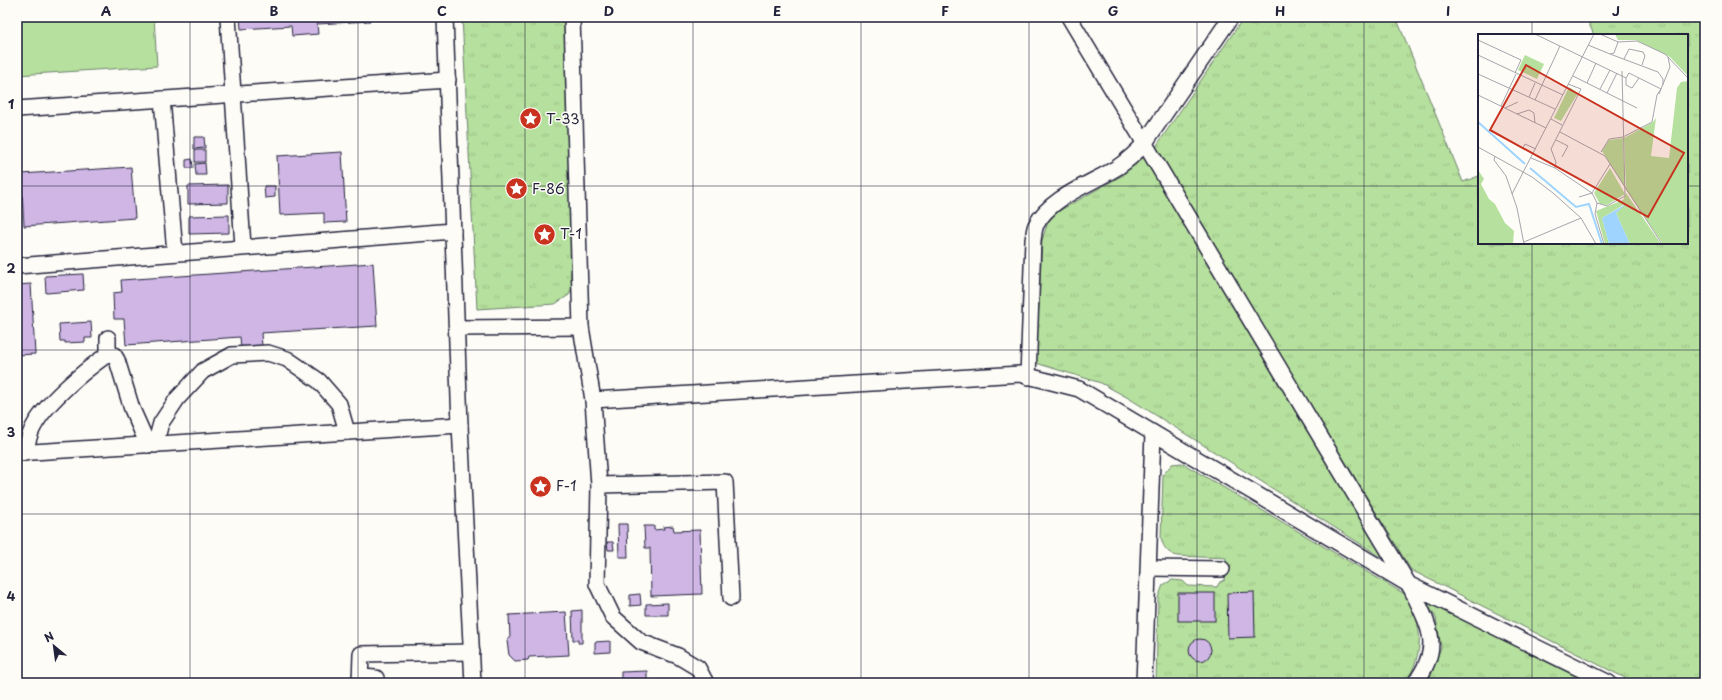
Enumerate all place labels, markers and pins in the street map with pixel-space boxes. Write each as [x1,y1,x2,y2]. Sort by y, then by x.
place icon: T-33 [518,106,544,132]
place label: T-33 [546,108,580,129]
place icon: F-86 [503,176,529,202]
place label: F-86 [532,178,565,199]
place icon: T-1 [531,221,557,247]
place label: T-1 [560,223,582,244]
place icon: F-1 [527,473,553,499]
place label: F-1 [556,475,577,496]

